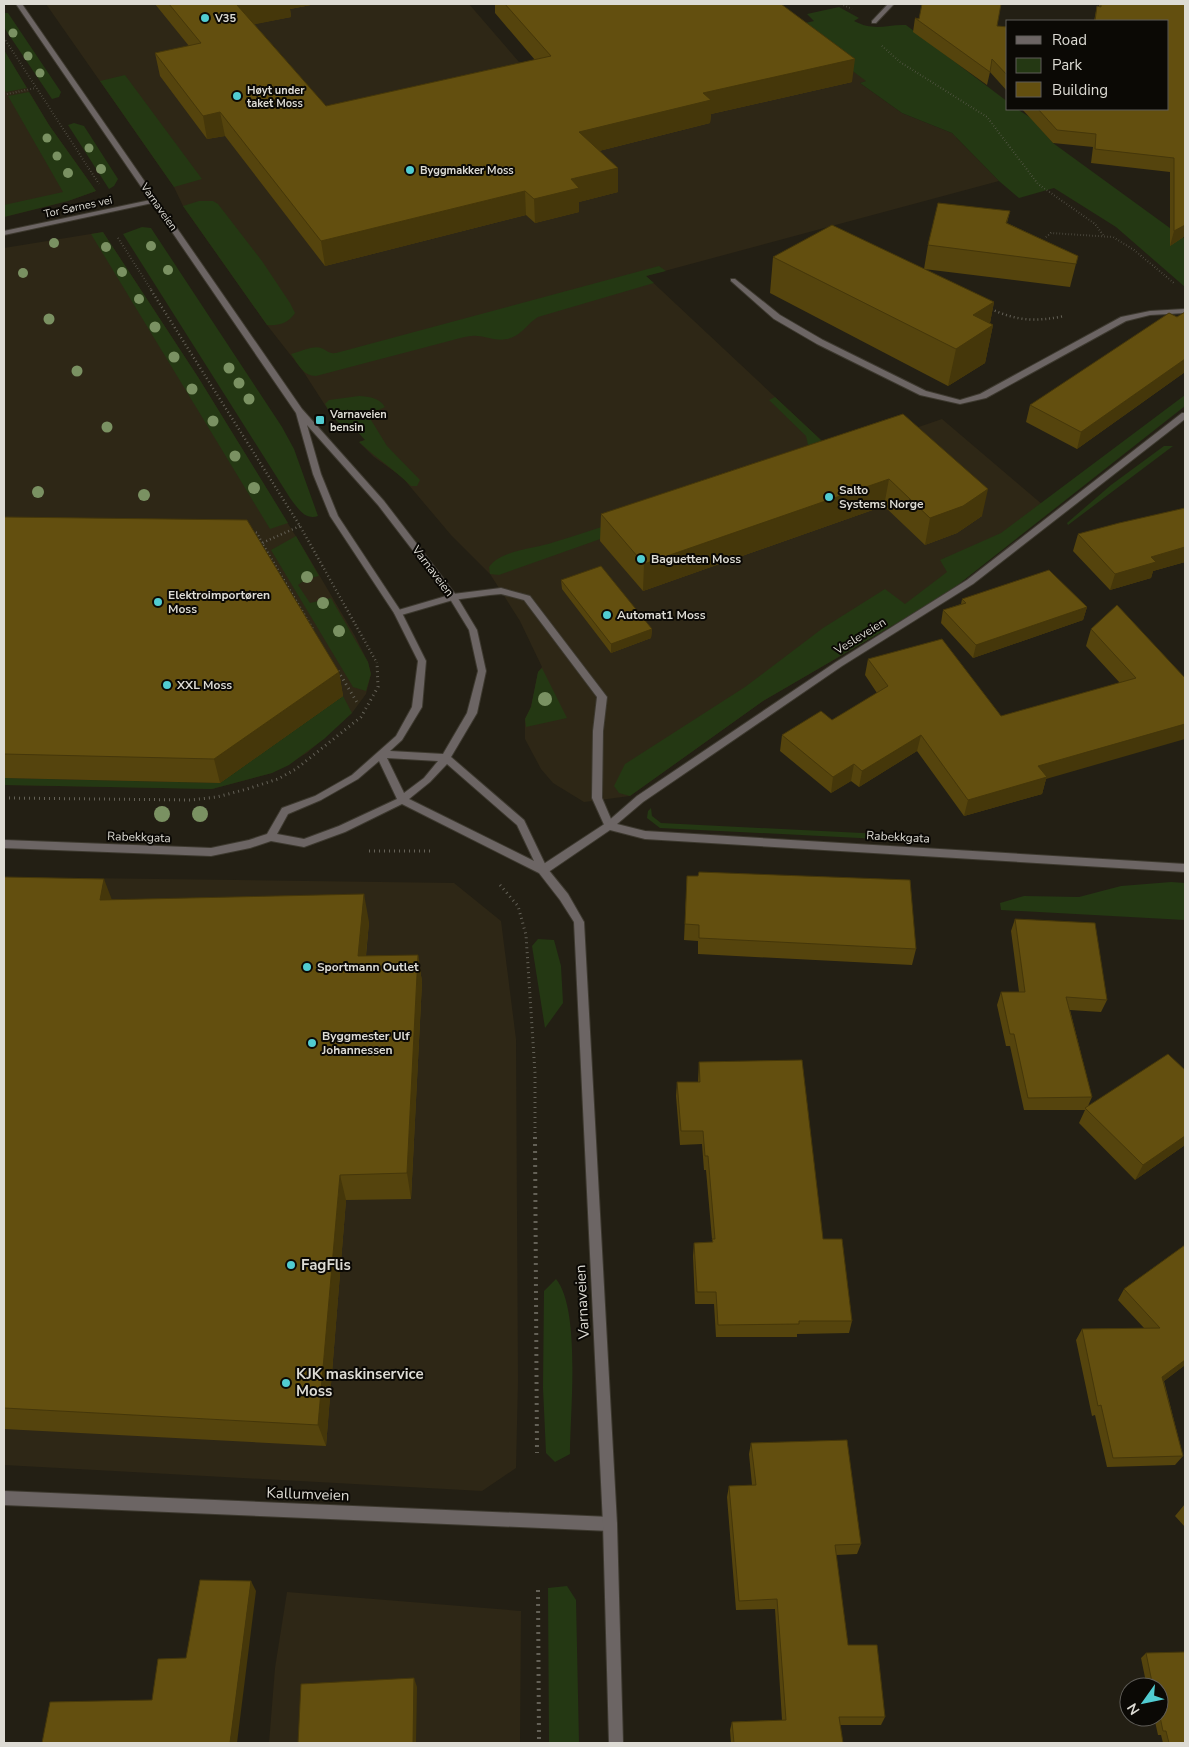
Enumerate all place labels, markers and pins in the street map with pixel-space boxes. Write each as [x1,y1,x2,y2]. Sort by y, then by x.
place label: V35 [214,11,236,26]
marker: V35 [199,12,211,24]
place label: Høyt under taket Moss [247,83,305,111]
marker: Høyt under taket Moss [231,90,243,102]
place label: Byggmakker Moss [420,163,514,178]
marker: Byggmakker Moss [404,164,416,176]
place label: Varnaveien bensin [329,407,387,435]
marker: Varnaveien bensin [314,414,326,426]
place label: Salto Systems Norge [839,482,924,512]
marker: Salto Systems Norge [823,491,835,503]
place label: Baguetten Moss [651,551,741,567]
marker: Baguetten Moss [635,553,647,565]
place label: Elektroimportøren Moss [168,587,270,617]
marker: Elektroimportøren Moss [152,596,164,608]
place label: Automat1 Moss [617,607,706,623]
marker: Automat1 Moss [601,609,613,621]
place label: XXL Moss [176,677,232,693]
marker: XXL Moss [161,679,173,691]
place label: Sportmann Outlet [317,959,419,975]
marker: Sportmann Outlet [301,961,313,973]
place label: Byggmester Ulf Johannessen [321,1028,410,1058]
marker: Byggmester Ulf Johannessen [306,1037,318,1049]
place label: FagFlis [301,1255,351,1275]
marker: FagFlis [285,1259,297,1271]
place label: KJK maskinservice Moss [296,1364,424,1401]
marker: KJK maskinservice Moss [280,1377,292,1389]

